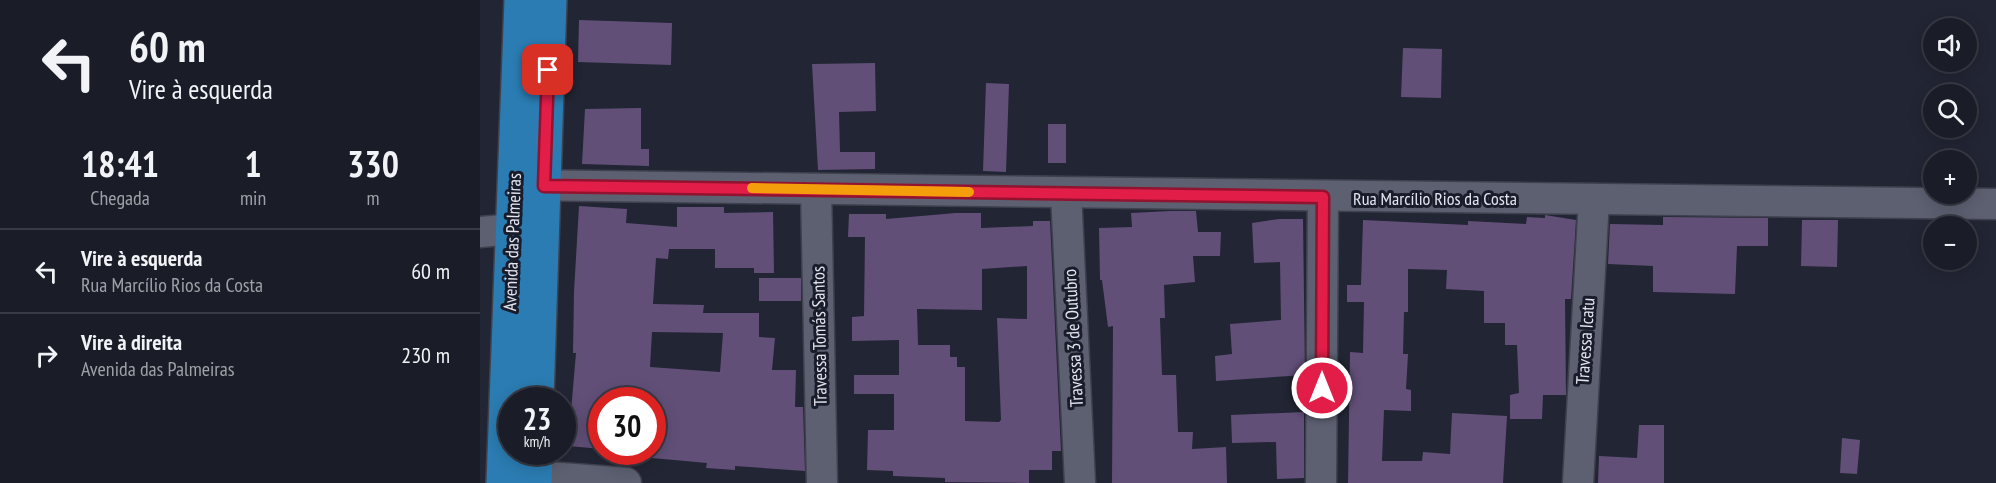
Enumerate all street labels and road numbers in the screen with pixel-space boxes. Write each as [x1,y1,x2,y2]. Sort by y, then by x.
street label: Avenida das Palmeiras [498,173,526,311]
street label: Rua Marcílio Rios da Costa [1353,187,1517,210]
street label: Travessa Tomás Santos [806,266,832,406]
street label: Travessa 3 de Outubro [1058,268,1088,408]
street label: Travessa Icatu [1570,297,1600,385]

